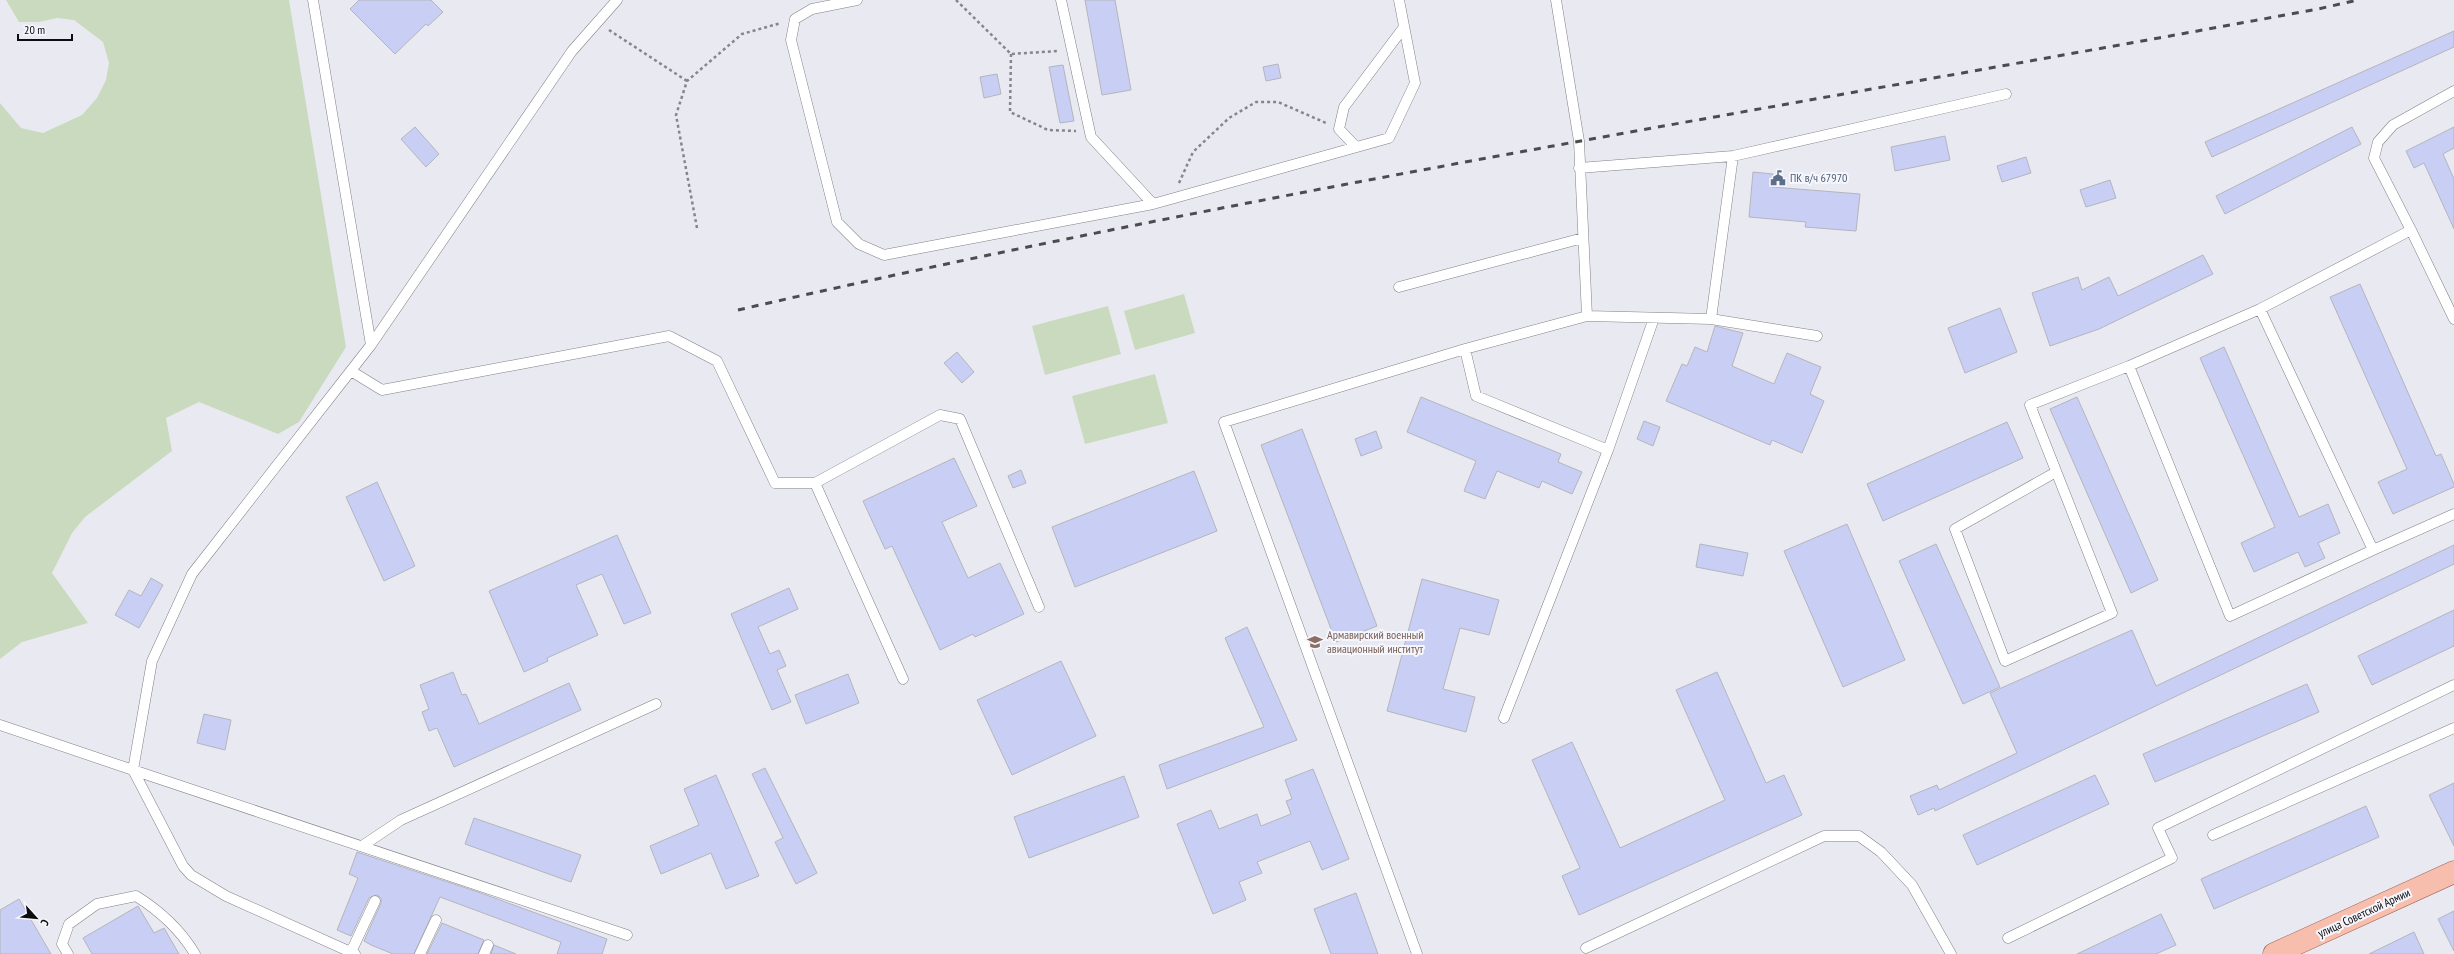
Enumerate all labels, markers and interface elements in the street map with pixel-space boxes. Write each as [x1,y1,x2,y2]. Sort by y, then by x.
scale bar [18,16,72,42]
text: 20 m [24,22,45,37]
public building icon: ПК в/ч 67970 [1769,169,1787,187]
place label: ПК в/ч 67970 [1790,170,1847,185]
place label: Армавирский военный авиационный институт [1327,627,1423,656]
school or university icon: Армавирский военный авиационный институт [1306,633,1324,651]
street label: улица Советской Армии [2315,885,2412,941]
north arrow [16,898,56,938]
text: С [38,917,52,928]

